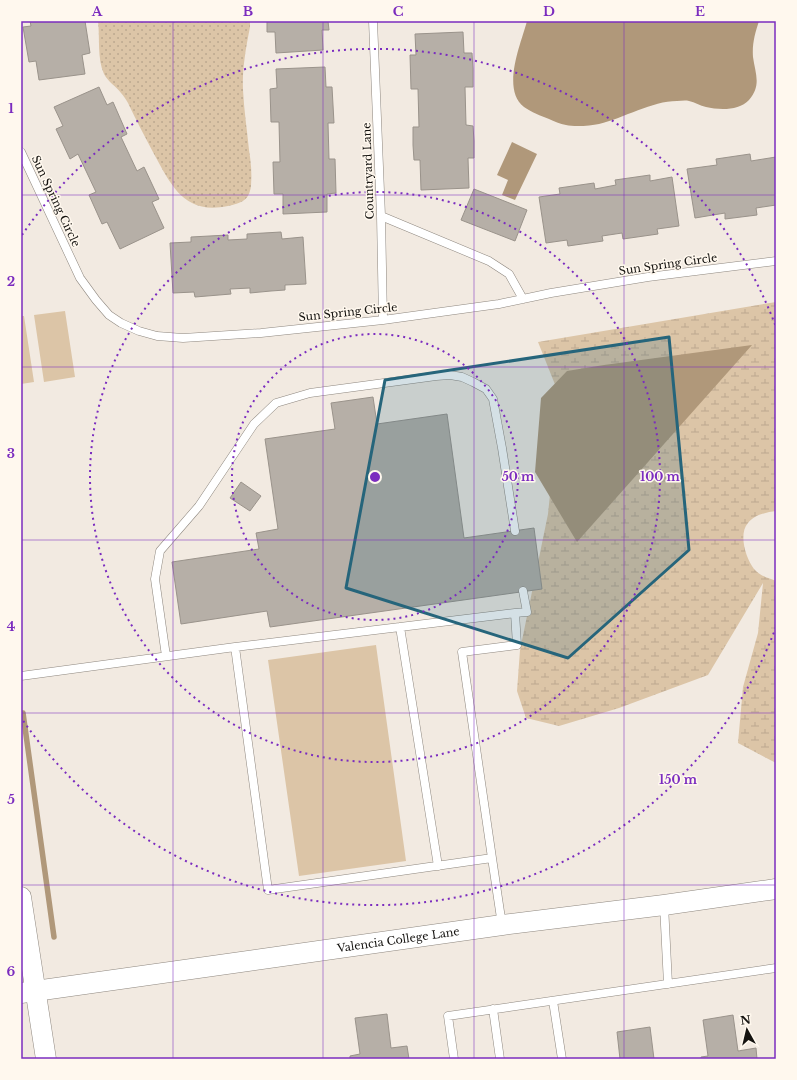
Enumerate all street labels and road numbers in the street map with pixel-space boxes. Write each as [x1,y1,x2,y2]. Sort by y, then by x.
street label: Countryard Lane [359,122,377,220]
street label: Sun Spring Circle [29,153,83,249]
street label: Sun Spring Circle [618,250,718,278]
street label: Sun Spring Circle [298,300,398,324]
street label: Valencia College Lane [335,924,460,955]

